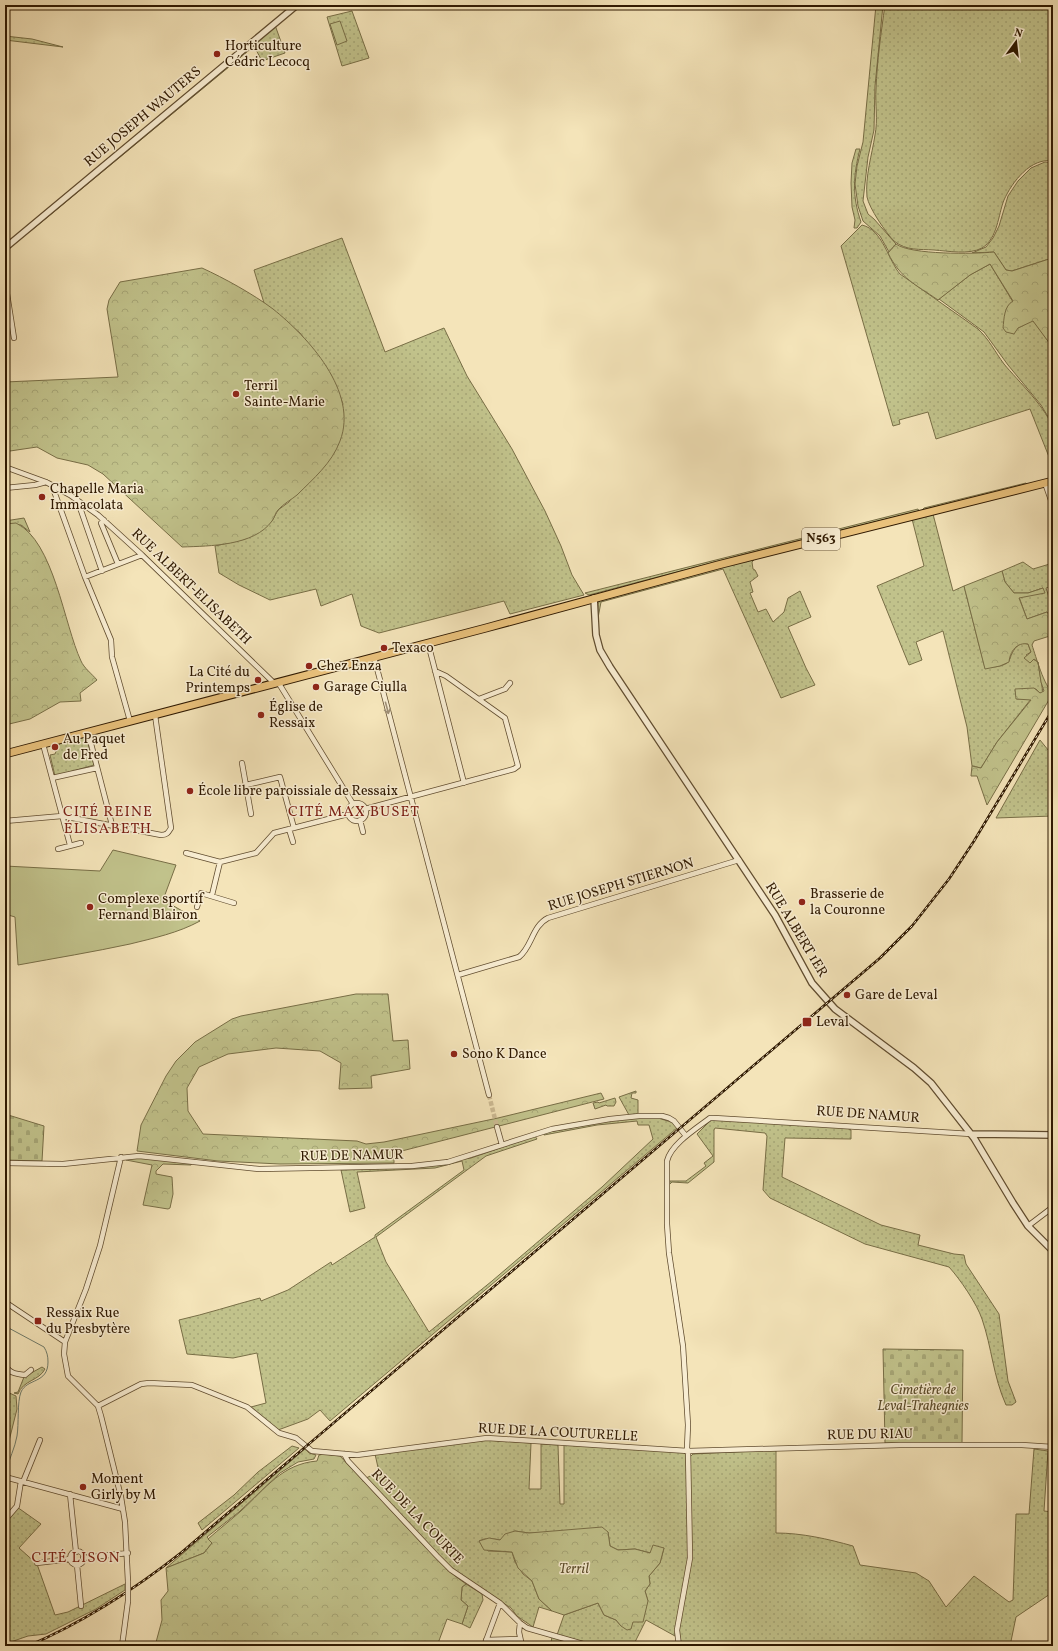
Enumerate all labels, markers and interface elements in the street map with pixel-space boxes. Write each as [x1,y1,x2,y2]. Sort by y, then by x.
north arrow [996,22,1036,62]
text: N [1012,26,1024,42]
place label: Horticulture Cédric Lecocq [225,37,310,72]
marker: Horticulture Cédric Lecocq [212,49,222,59]
street label: RUE JOSEPH WAUTERS [81,62,205,172]
place label: Terril Sainte-Marie [244,377,325,412]
marker: Terril Sainte-Marie [231,389,241,399]
place label: Chapelle Maria Immacolata [50,480,144,515]
marker: Chapelle Maria Immacolata [37,492,47,502]
street label: RUE ALBERT-ELISABETH [127,525,255,649]
road number: N563 [802,528,840,550]
place label: Texaco [392,639,434,658]
marker: Texaco [379,643,389,653]
place label: Chez Enza [317,657,382,676]
marker: Chez Enza [304,661,314,671]
place label: La Cité du Printemps [186,663,250,698]
marker: La Cité du Printemps [253,675,263,685]
place label: Garage Ciulla [324,678,407,697]
marker: Garage Ciulla [311,682,321,692]
place label: Église de Ressaix [269,698,323,733]
one-way arrow [384,701,392,714]
marker: Église de Ressaix [256,710,266,720]
place label: Au Paquet de Fred [63,730,126,765]
marker: Au Paquet de Fred [50,742,60,752]
place label: École libre paroissiale de Ressaix [198,782,398,801]
marker: École libre paroissiale de Ressaix [185,786,195,796]
district label: CITÉ REINE ÉLISABETH [63,802,153,840]
district label: CITÉ MAX BUSET [288,802,420,823]
street label: RUE JOSEPH STIERNON [546,854,696,916]
street label: RUE ALBERT 1ER [760,879,832,981]
place label: Brasserie de la Couronne [810,885,885,920]
place label: Complexe sportif Fernand Blairon [98,890,205,925]
marker: Brasserie de la Couronne [797,897,807,907]
marker: Complexe sportif Fernand Blairon [85,902,95,912]
place label: Gare de Leval [855,986,938,1005]
marker: Gare de Leval [842,990,852,1000]
place label: Leval [816,1013,849,1032]
marker: Leval [801,1016,813,1028]
place label: Sono K Dance [462,1045,547,1064]
marker: Sono K Dance [449,1049,459,1059]
street label: RUE DE NAMUR [816,1102,921,1128]
street label: RUE DE NAMUR [300,1146,404,1166]
place label: Ressaix Rue du Presbytère [46,1304,131,1339]
marker: Ressaix Rue du Presbytère [33,1316,43,1326]
park label: Cimetière de Leval-Trahegnies [877,1381,969,1416]
street label: RUE DE LA COUTURELLE [477,1419,639,1447]
street label: RUE DU RIAU [827,1425,913,1445]
street label: RUE DE LA COURTE [367,1465,467,1569]
place label: Moment Girly by M [91,1470,156,1505]
marker: Moment Girly by M [78,1482,88,1492]
district label: CITÉ LISON [31,1548,121,1569]
park label: Terril [559,1560,590,1579]

